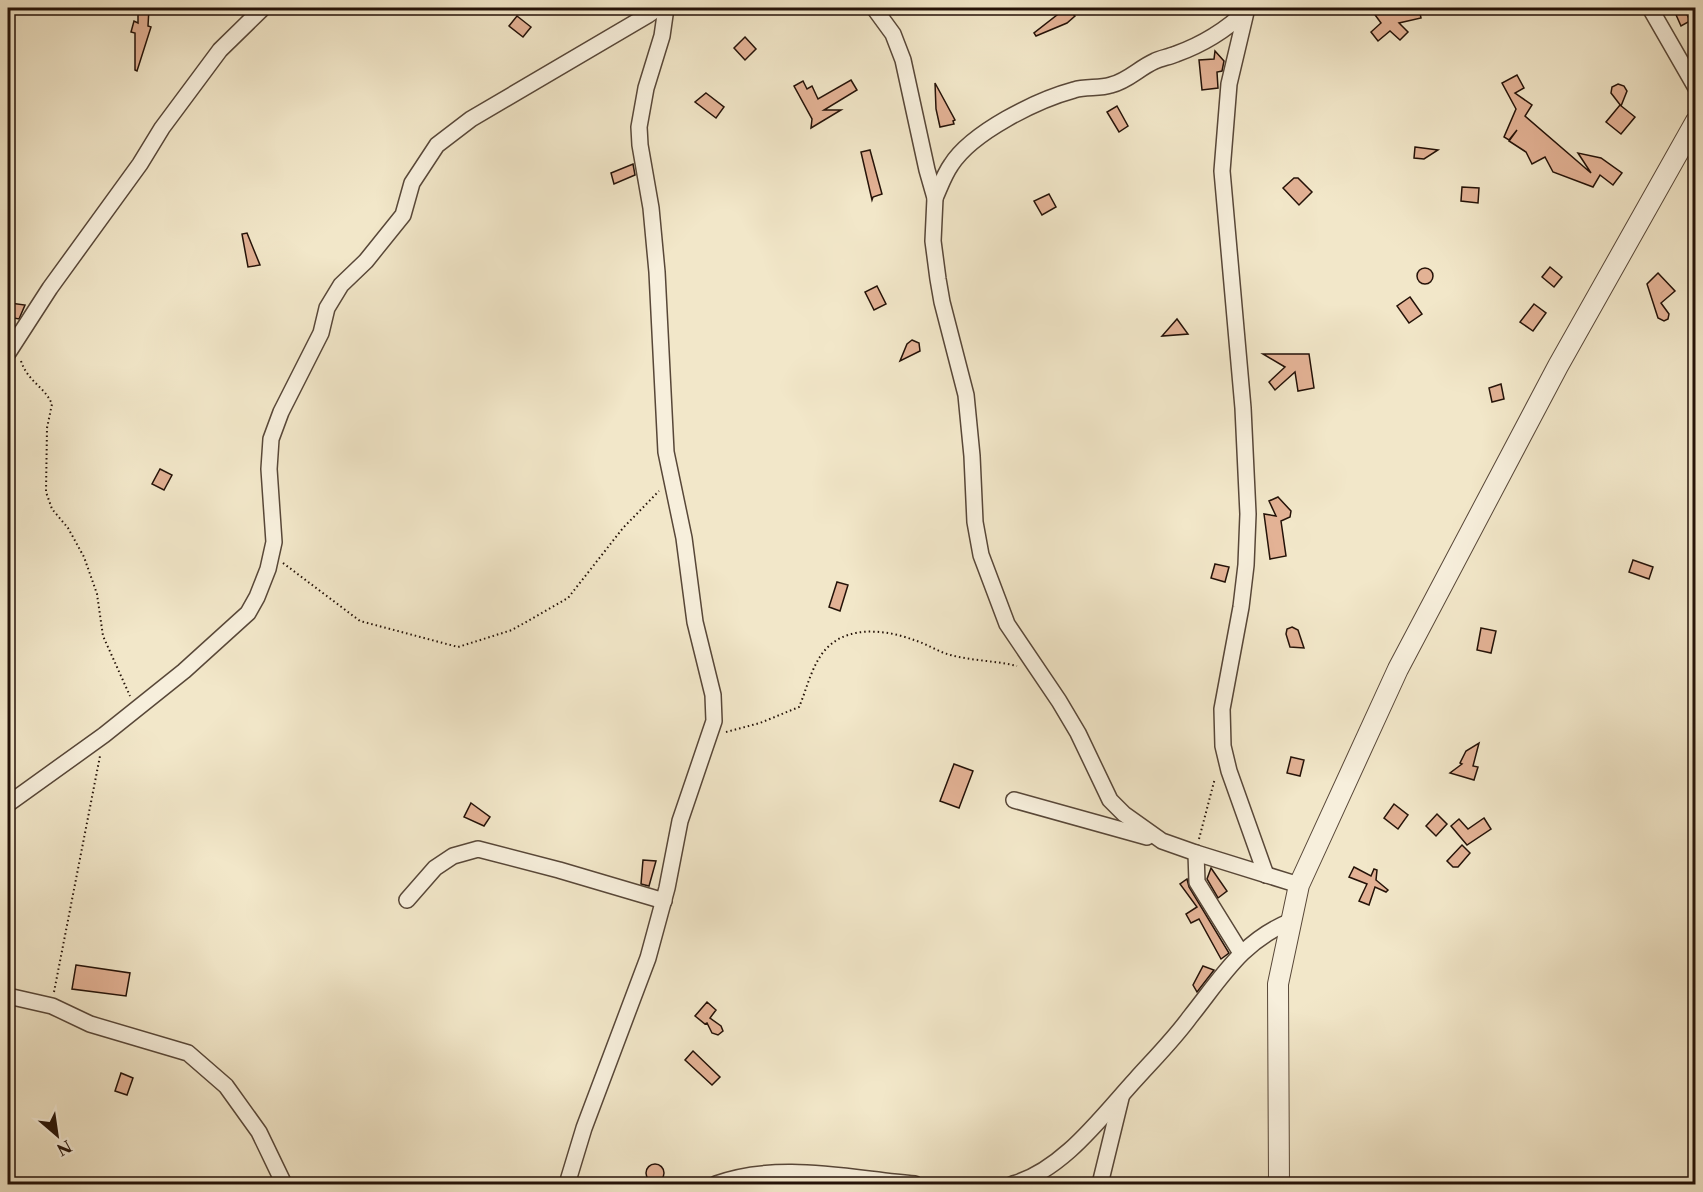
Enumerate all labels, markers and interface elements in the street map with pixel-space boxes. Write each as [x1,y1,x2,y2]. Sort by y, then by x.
north arrow [27,1105,87,1165]
text: N [53,1136,75,1160]

